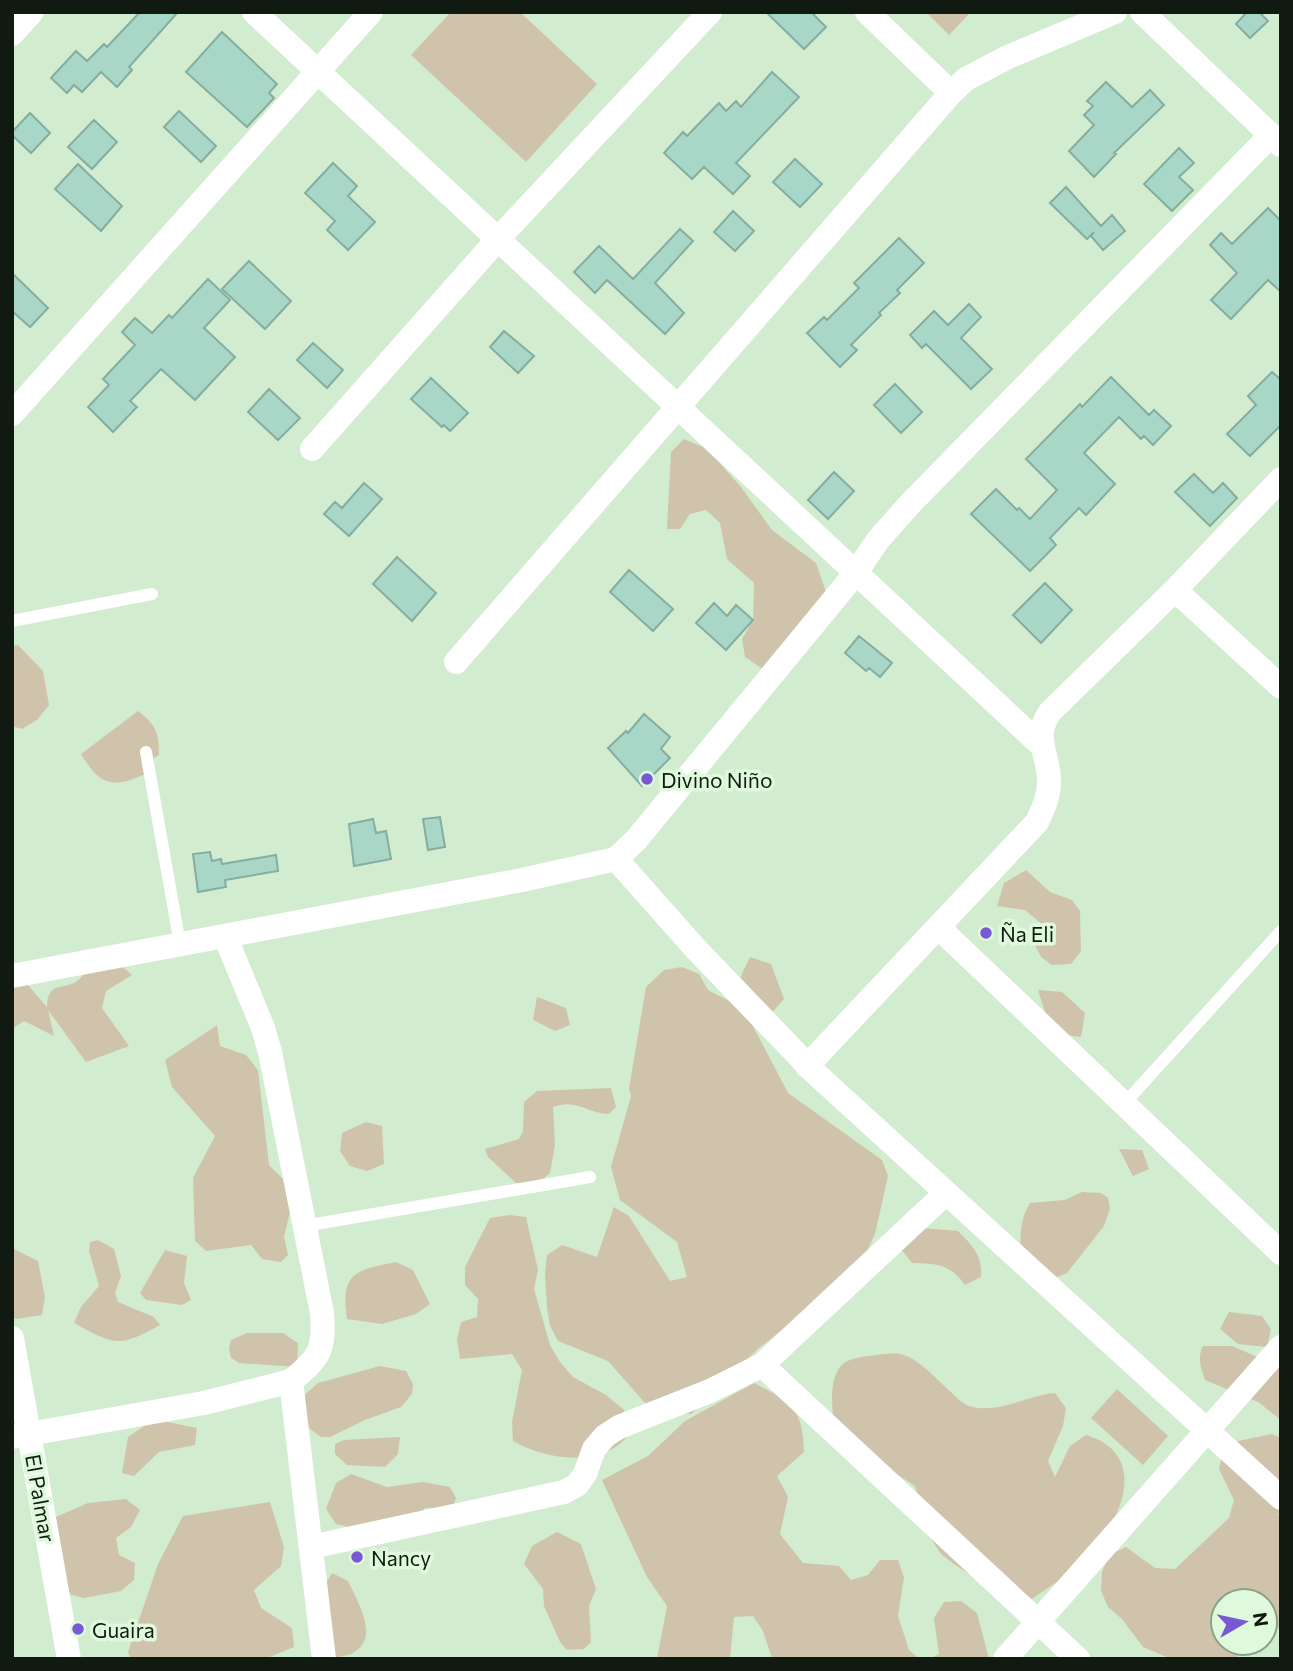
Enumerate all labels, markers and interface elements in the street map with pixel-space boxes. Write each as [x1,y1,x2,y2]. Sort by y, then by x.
place label: Divino Niño [661,767,772,792]
marker: Divino Niño [639,771,655,787]
place label: Ña Eli [1000,921,1054,946]
marker: Ña Eli [978,925,994,941]
street label: El Palmar [21,1452,61,1544]
place label: Nancy [371,1545,431,1570]
marker: Nancy [349,1549,365,1565]
north arrow [1209,1587,1279,1657]
text: N [1249,1610,1274,1628]
place label: Guaira [92,1617,155,1642]
marker: Guaira [70,1621,86,1637]

